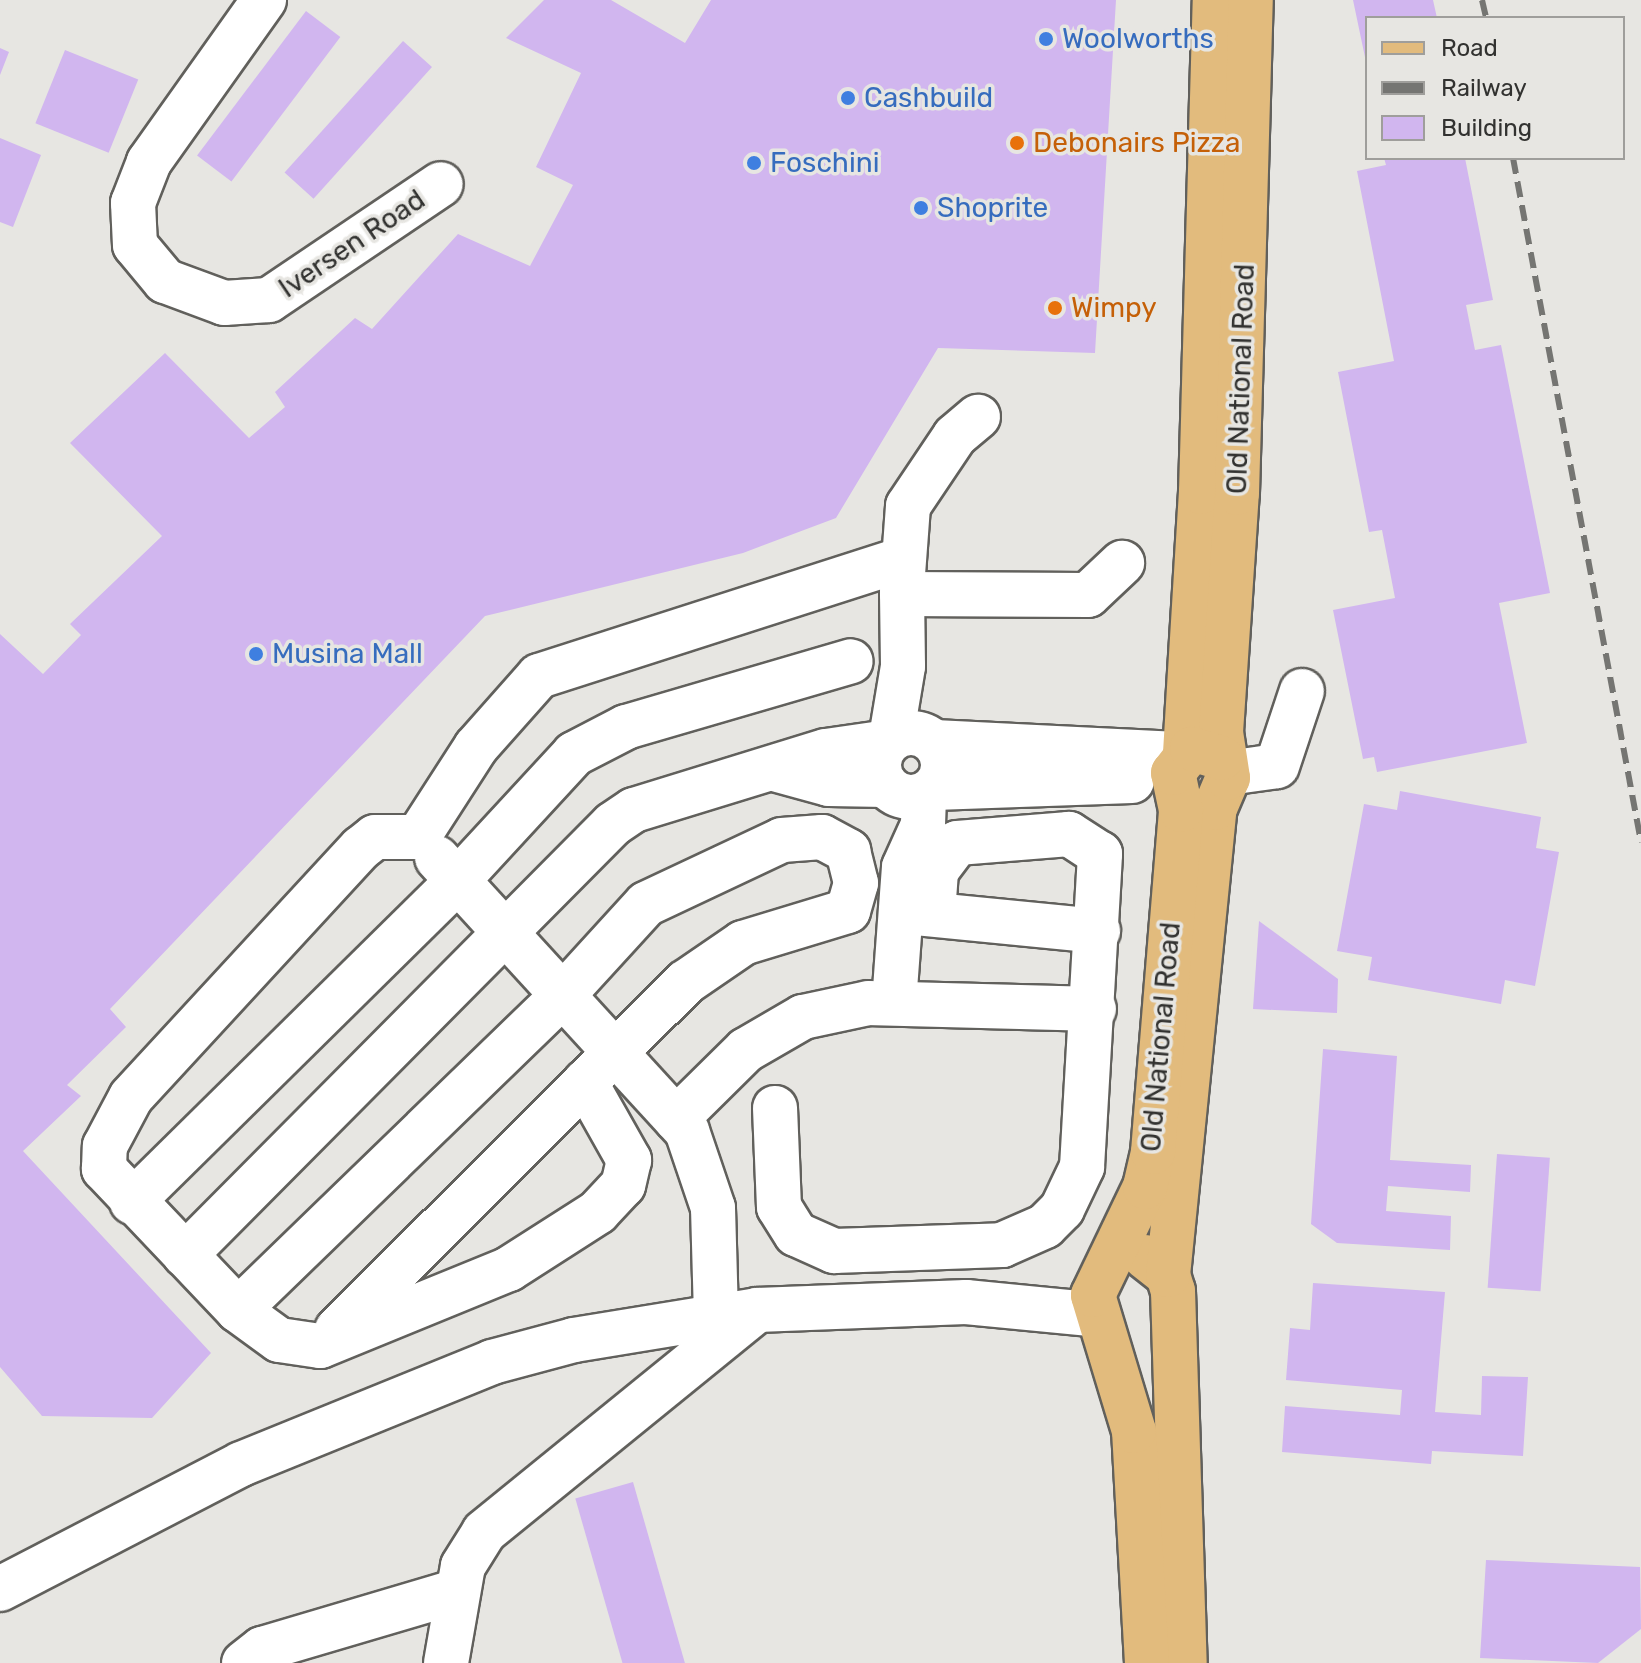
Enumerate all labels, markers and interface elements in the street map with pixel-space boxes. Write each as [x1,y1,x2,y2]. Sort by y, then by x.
legend [1365,16,1625,160]
place label: Woolworths [1062,22,1214,56]
marker: Woolworths [1037,30,1055,48]
text: Road [1441,34,1498,62]
text: Railway [1441,74,1527,102]
place label: Cashbuild [864,81,993,115]
marker: Cashbuild [839,89,857,107]
text: Building [1441,114,1532,142]
place label: Debonairs Pizza [1033,126,1240,160]
marker: Debonairs Pizza [1008,134,1026,152]
place label: Foschini [770,146,879,180]
marker: Foschini [745,154,763,172]
street label: Iversen Road [273,183,431,305]
place label: Shoprite [937,191,1048,225]
marker: Shoprite [912,199,930,217]
street label: Old National Road [1220,263,1262,495]
place label: Wimpy [1071,291,1157,325]
marker: Wimpy [1046,299,1064,317]
place label: Musina Mall [272,637,423,671]
marker: Musina Mall [247,645,265,663]
street label: Old National Road [1134,921,1188,1153]

